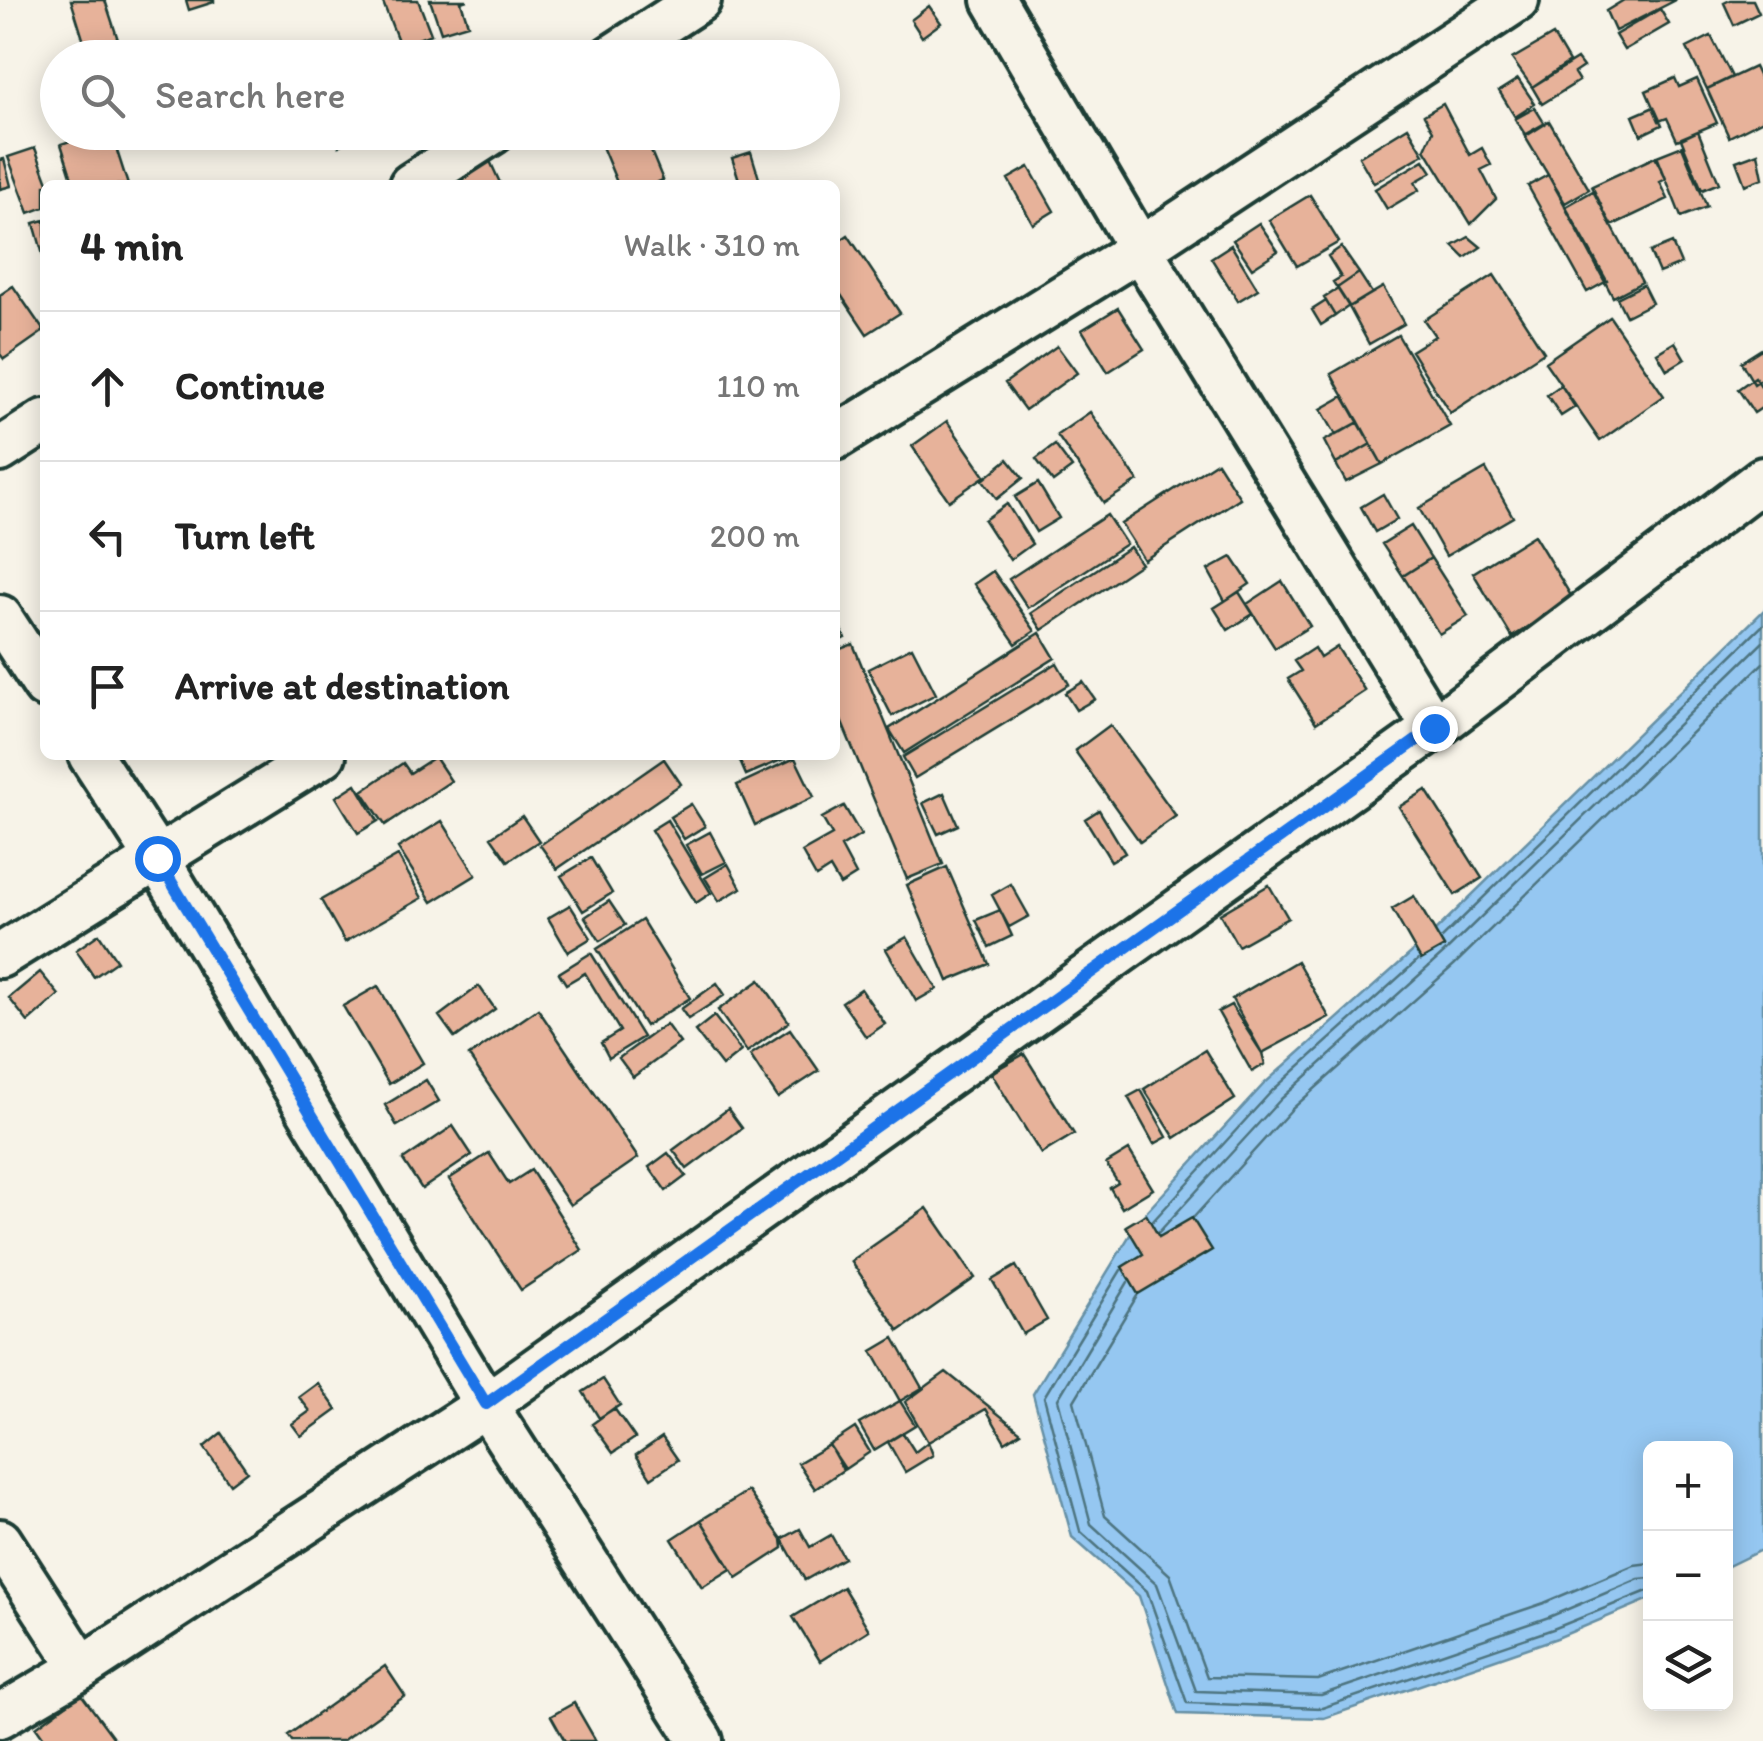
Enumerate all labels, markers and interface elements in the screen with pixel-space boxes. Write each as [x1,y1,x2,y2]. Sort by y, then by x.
search box [40,40,840,150]
icon: search [75,68,130,123]
text: Search here [155,72,346,118]
text: 4 min [80,220,183,271]
text: Walk · 310 m [624,226,800,264]
icon: ahead [80,359,135,414]
text: Continue [175,363,325,409]
text: 110 m [716,367,800,405]
icon: left [80,509,135,564]
text: Turn left [175,513,315,559]
text: 200 m [710,517,800,555]
icon: arrive [80,659,135,714]
text: Arrive at destination [175,663,510,709]
route end [1412,706,1458,752]
route start [135,836,181,882]
map controls [1643,1441,1733,1711]
button: + [1643,1441,1733,1531]
button: − [1643,1531,1733,1621]
button: layers [1643,1621,1733,1711]

